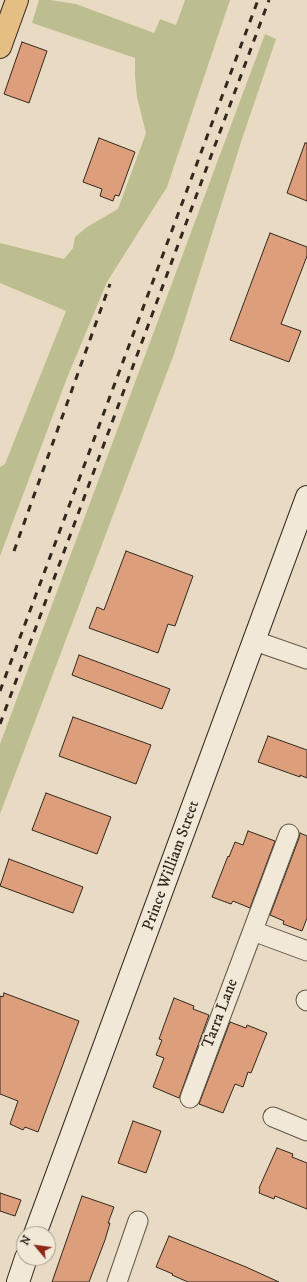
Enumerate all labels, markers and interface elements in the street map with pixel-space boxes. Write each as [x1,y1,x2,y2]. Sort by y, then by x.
street label: Prince William Street [140,798,204,934]
street label: Tarra Lane [199,977,243,1051]
north arrow [16,1226,56,1266]
text: N [18,1233,35,1248]

